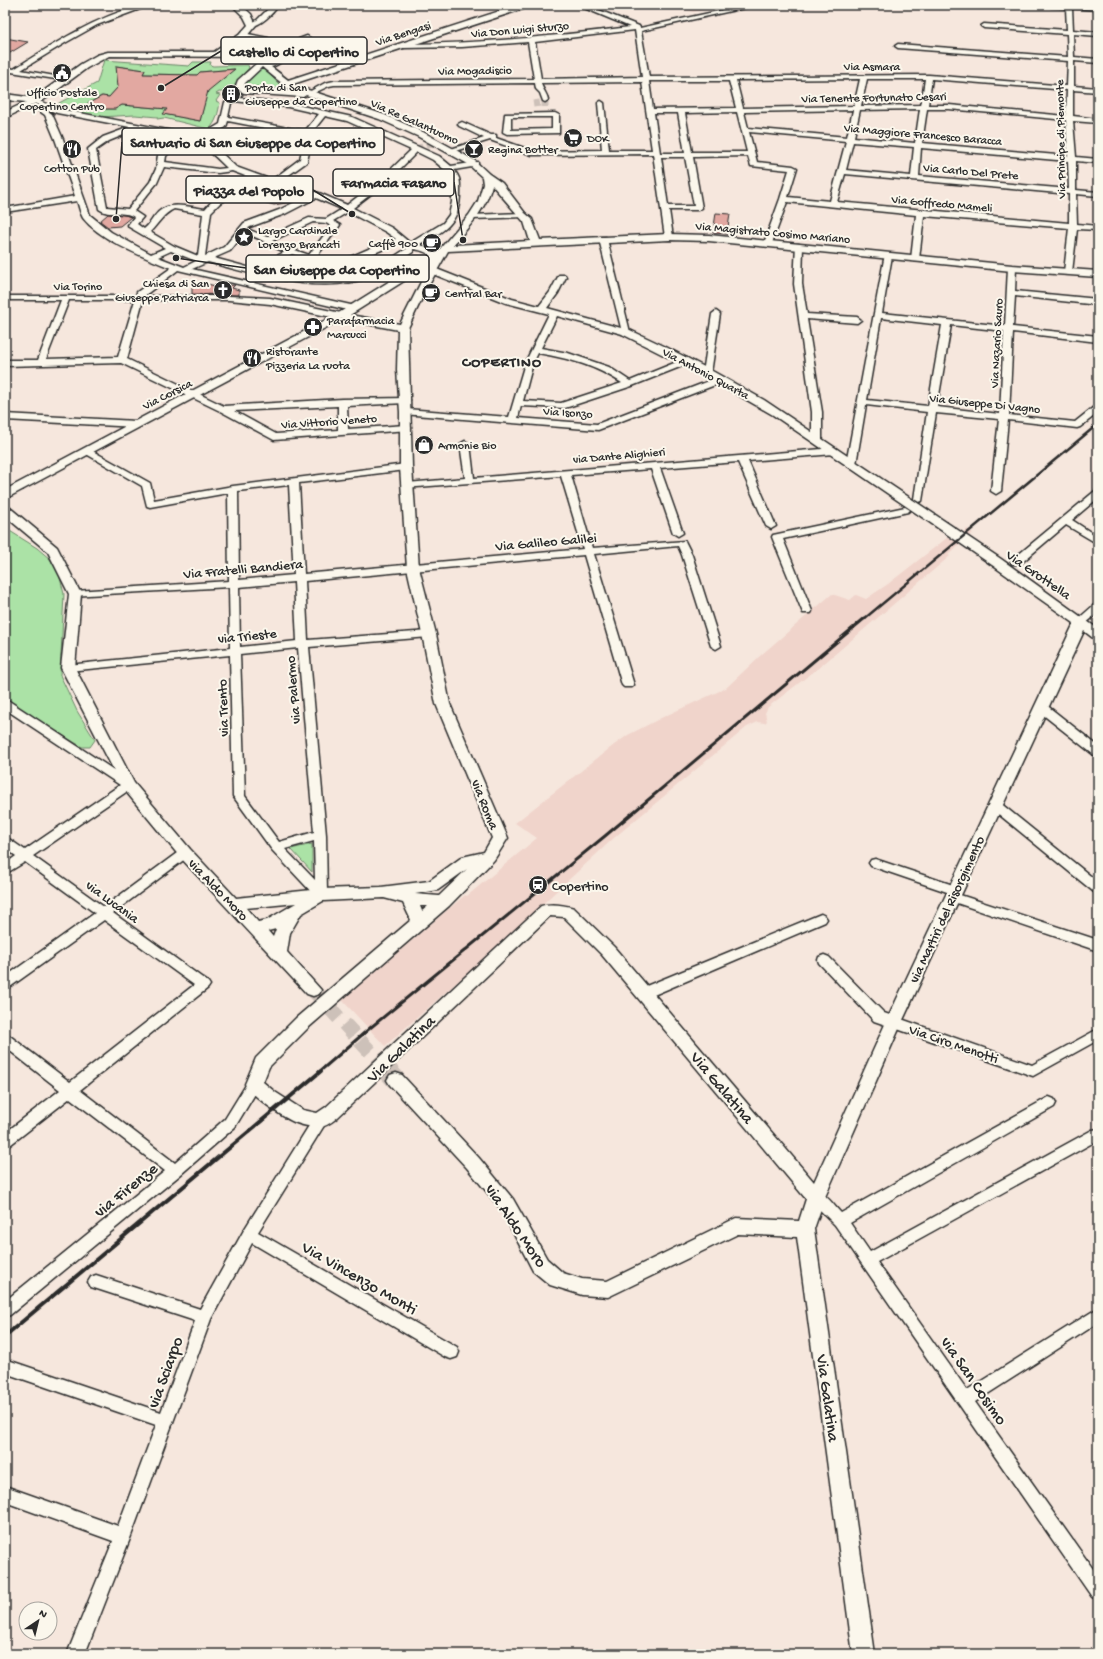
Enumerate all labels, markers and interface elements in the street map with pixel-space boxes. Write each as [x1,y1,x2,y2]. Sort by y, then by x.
street label: Via Bengasi [373,19,433,51]
street label: Via Don Luigi Sturzo [470,20,570,42]
callout: Castello di Copertino [221,37,367,64]
text: Castello di Copertino [228,44,359,62]
street label: Via Asmara [843,61,901,75]
public building icon: Ufficio Postale Copertino Centro [51,62,73,84]
street label: Via Mogadiscio [437,64,512,80]
street label: Via Principe di Piemonte [1054,79,1070,200]
place label: Porta di San Giuseppe da Copertino [244,82,357,110]
building icon: Porta di San Giuseppe da Copertino [220,83,242,105]
place label: Ufficio Postale Copertino Centro [19,87,105,115]
street label: Via Tenente Fortunato Cesari [800,91,947,107]
street label: Via Re Galantuomo [367,97,460,149]
street label: Via Maggiore Francesco Baracca [842,122,1003,150]
supermarket icon: DOK [562,127,584,149]
callout: Santuario di San Giuseppe da Copertino [122,128,384,155]
place label: DOK [586,133,610,147]
text: Santuario di San Giuseppe da Copertino [130,135,376,153]
restaurant icon: Cotton Pub [61,138,83,160]
bar icon: Regina Botter [463,138,485,160]
place label: Regina Botter [488,144,559,158]
street label: Via Carlo Del Prete [922,162,1020,184]
place label: Cotton Pub [44,163,101,177]
callout: Farmacia Fasano [333,169,454,196]
text: Farmacia Fasano [340,175,447,193]
callout: Piazza del Popolo [186,176,313,203]
text: Piazza del Popolo [193,183,305,201]
street label: Via Goffredo Mameli [890,194,993,216]
street label: Via Magistrato Cosimo Mariano [694,220,851,248]
place label: Largo Cardinale Lorenzo Brancati [258,225,341,253]
place icon: Largo Cardinale Lorenzo Brancati [233,226,255,248]
cafe icon: Caffè 900 [421,232,443,254]
place label: Caffè 900 [369,238,418,252]
callout: San Giuseppe da Copertino [246,255,429,282]
text: San Giuseppe da Copertino [254,262,420,280]
place label: Chiesa di San Giuseppe Patriarca [115,278,209,306]
church icon: Chiesa di San Giuseppe Patriarca [212,279,234,301]
street label: Via Torino [53,281,102,295]
cafe icon: Central Bar [420,282,442,304]
place label: Central Bar [445,288,503,302]
street label: Via Nazario Sauro [989,298,1007,389]
place label: Parafarmacia Marcucci [326,315,395,343]
pharmacy icon: Parafarmacia Marcucci [302,316,324,338]
place label: Ristorante Pizzeria La ruota [265,346,350,374]
street label: Via Antonio Quarta [658,346,751,404]
restaurant icon: Ristorante Pizzeria La ruota [241,347,263,369]
district label: COPERTINO [461,354,542,372]
street label: Via Corsica [140,377,195,415]
street label: Via Giuseppe Di Vagno [928,392,1041,418]
street label: Via Isonzo [542,405,593,423]
street label: Via Vittorio Veneto [280,413,377,433]
shop icon: Armonie Bio [413,434,435,456]
place label: Armonie Bio [438,440,496,454]
street label: via Dante Alighieri [572,446,666,468]
street label: Via Galileo Galilei [494,531,598,556]
street label: Via Grottella [1001,547,1074,605]
street label: Via Fratelli Bandiera [182,557,305,584]
street label: via Trieste [217,626,278,649]
street label: via Palermo [283,655,306,725]
street label: via Trento [215,679,234,737]
street label: via Roma [466,777,502,834]
street label: via Martiri del Risorgimento [907,834,990,986]
street label: via Aldo Moro [183,856,251,925]
station icon: Copertino [527,874,549,896]
street label: via Lucania [81,878,143,929]
place label: Copertino [552,879,609,896]
street label: Via Galatina [363,1012,441,1089]
street label: Via Ciro Menotti [905,1022,1000,1069]
street label: Via Galatina [684,1048,757,1130]
street label: via Firenze [91,1159,163,1223]
street label: via Aldo Moro [479,1181,550,1272]
street label: Via Vincenzo Monti [296,1238,420,1321]
street label: via Sciarpo [145,1334,189,1412]
street label: via San Cosimo [935,1334,1010,1430]
street label: Via Galatina [810,1352,842,1444]
north arrow [18,1601,58,1641]
text: N [36,1607,49,1621]

